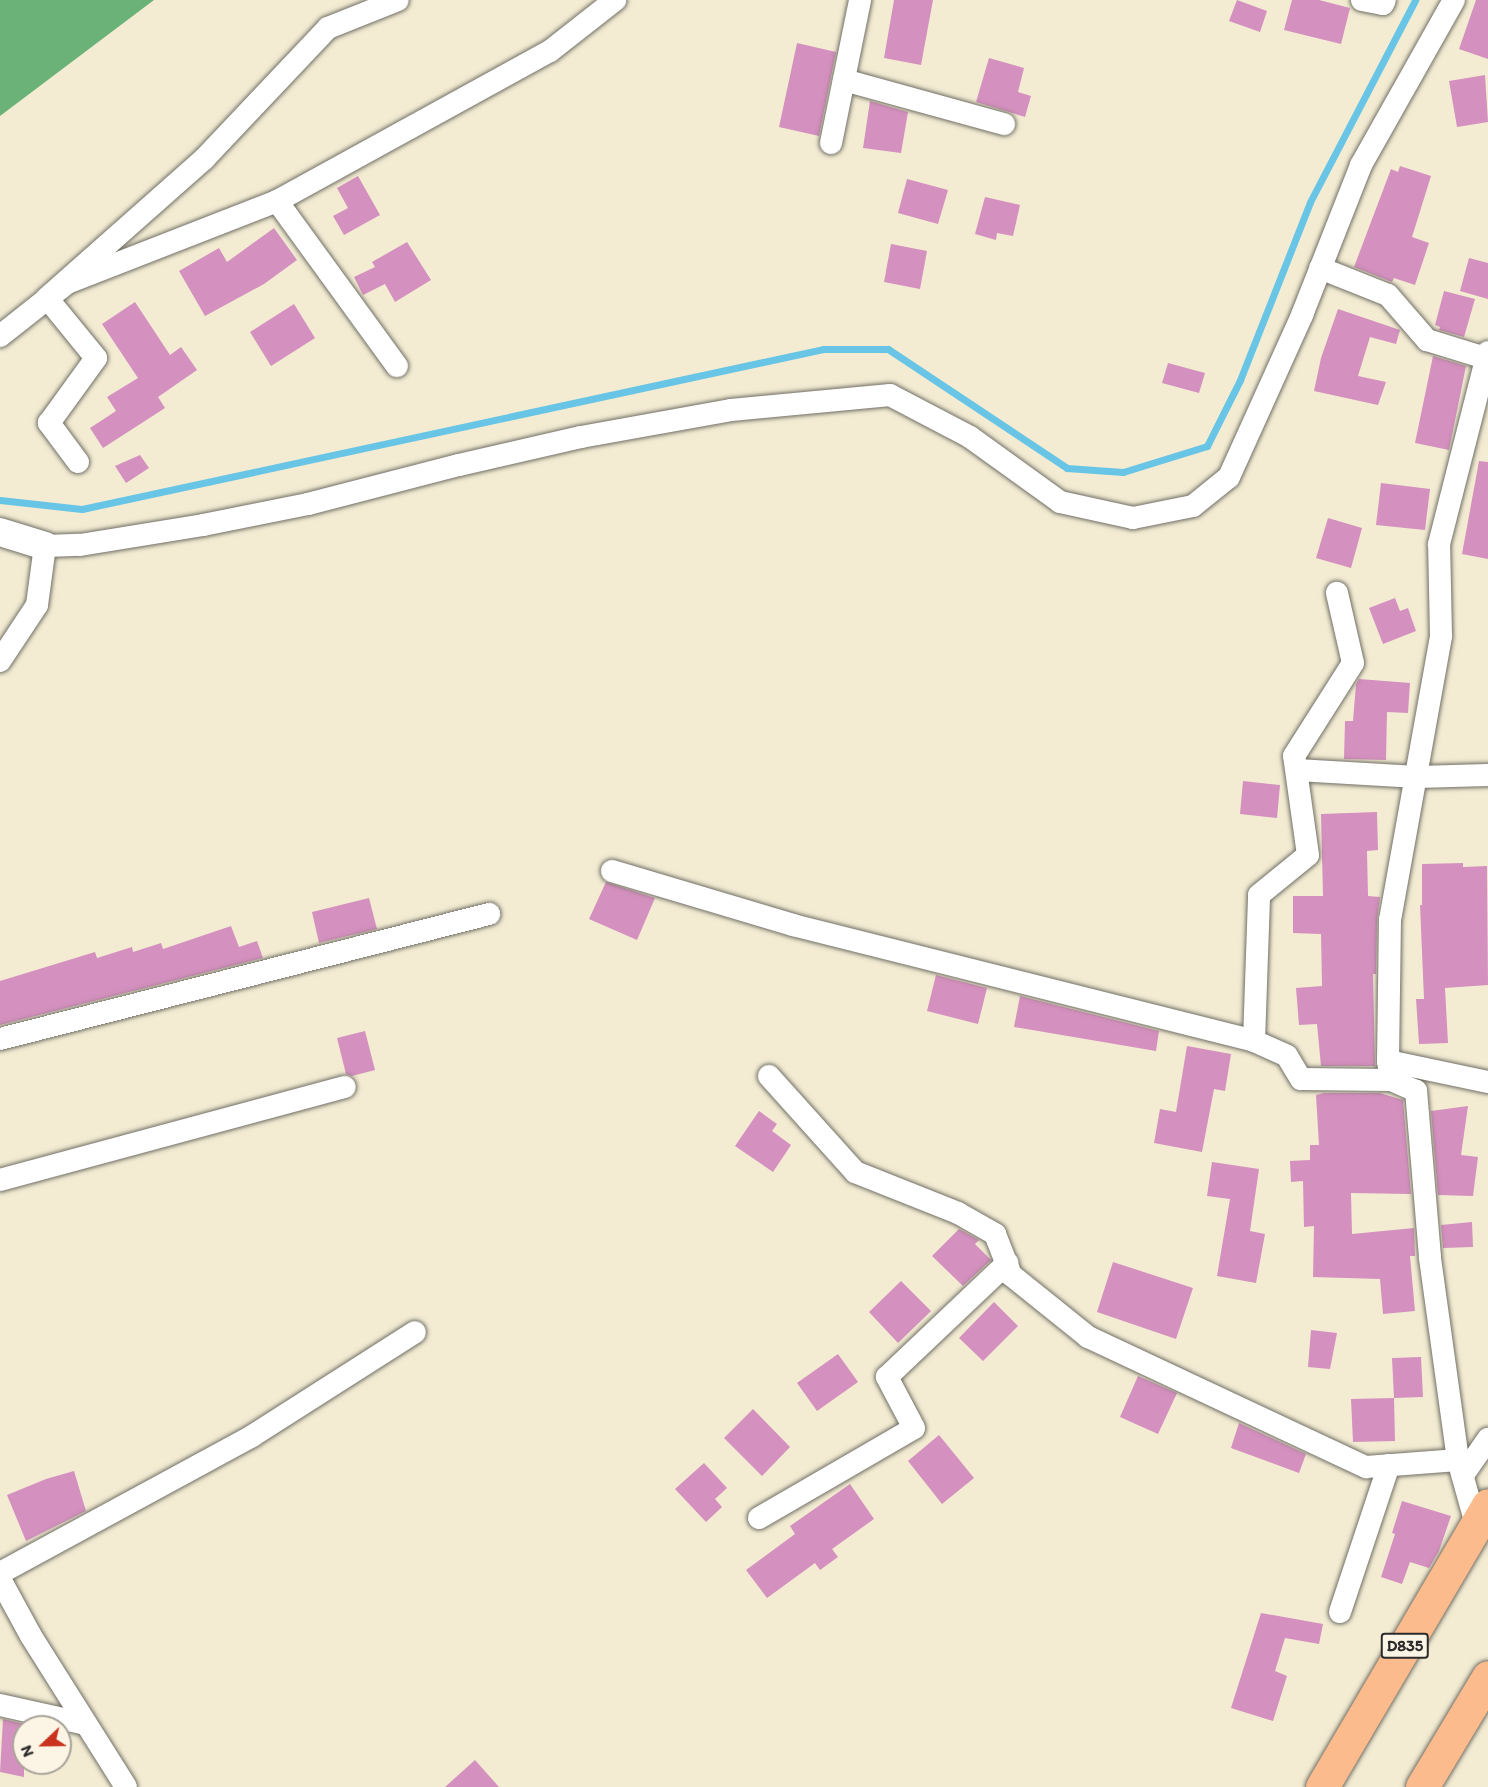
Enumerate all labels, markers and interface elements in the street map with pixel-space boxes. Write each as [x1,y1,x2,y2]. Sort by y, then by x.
road number: D835 [1380,1633,1430,1659]
north arrow [12,1715,72,1775]
text: N [16,1743,38,1760]

